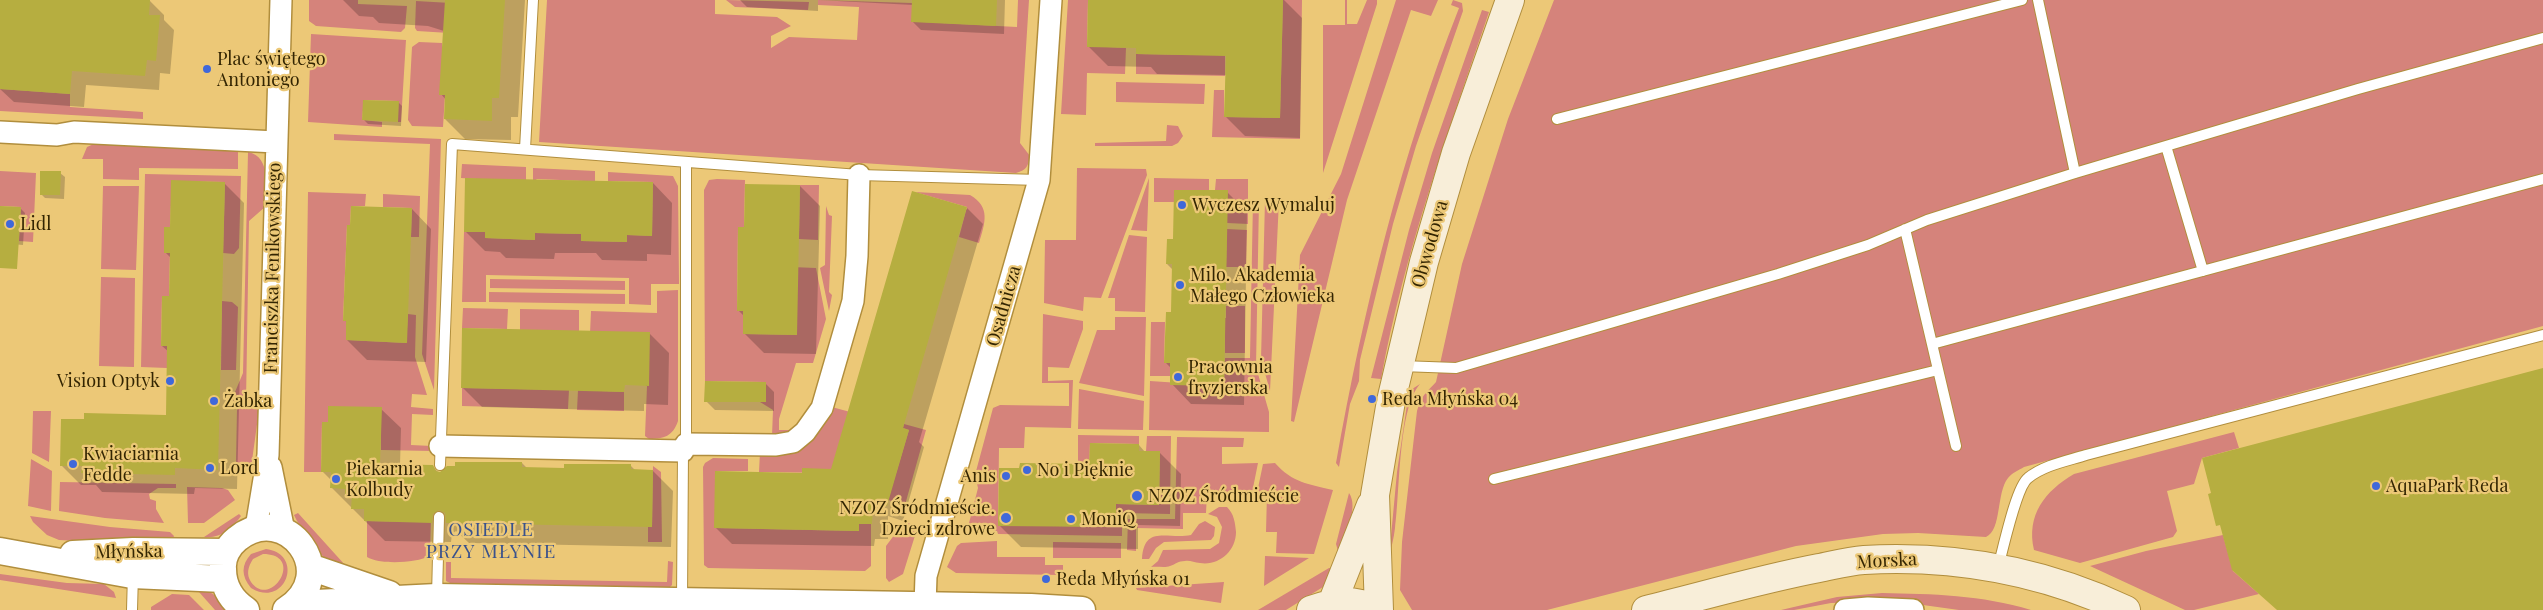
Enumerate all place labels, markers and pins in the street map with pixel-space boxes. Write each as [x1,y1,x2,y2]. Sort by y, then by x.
place label: Plac świętego Antoniego [217,48,326,90]
marker: Plac świętego Antoniego [201,63,213,75]
place label: Wyczesz Wymaluj [1192,194,1335,216]
marker: Wyczesz Wymaluj [1176,199,1188,211]
place label: Lidl [20,213,51,235]
marker: Lidl [4,218,16,230]
place label: Milo. Akademia Małego Człowieka [1190,264,1335,306]
marker: Milo. Akademia Małego Człowieka [1174,279,1186,291]
place label: Pracownia fryzjerska [1188,356,1273,398]
place label: Vision Optyk [57,370,160,392]
marker: Pracownia fryzjerska [1172,371,1184,383]
marker: Vision Optyk [164,375,176,387]
place label: Reda Młyńska 04 [1382,388,1518,410]
place label: Żabka [224,390,272,412]
marker: Reda Młyńska 04 [1366,393,1378,405]
marker: Żabka [208,395,220,407]
place label: Kwiaciarnia Fedde [83,443,179,486]
place label: Lord [220,457,259,479]
marker: Kwiaciarnia Fedde [67,458,79,470]
place label: Piekarnia Kolbudy [346,458,423,500]
place label: No i Pięknie [1037,459,1133,481]
marker: Lord [204,462,216,474]
marker: No i Pięknie [1021,464,1033,476]
place label: Anis [961,465,996,487]
marker: Anis [1000,470,1012,482]
marker: Piekarnia Kolbudy [330,473,342,485]
place label: AquaPark Reda [2386,475,2508,497]
marker: AquaPark Reda [2370,480,2382,492]
place label: NZOZ Śródmieście [1148,485,1299,507]
marker: NZOZ Śródmieście [1130,489,1144,503]
place label: NZOZ Śródmieście. Dzieci zdrowe [839,497,995,540]
place label: MoniQ [1081,508,1135,530]
marker: NZOZ Śródmieście. Dzieci zdrowe [999,511,1013,525]
marker: MoniQ [1065,513,1077,525]
place label: Reda Młyńska 01 [1056,568,1190,590]
marker: Reda Młyńska 01 [1040,573,1052,585]

